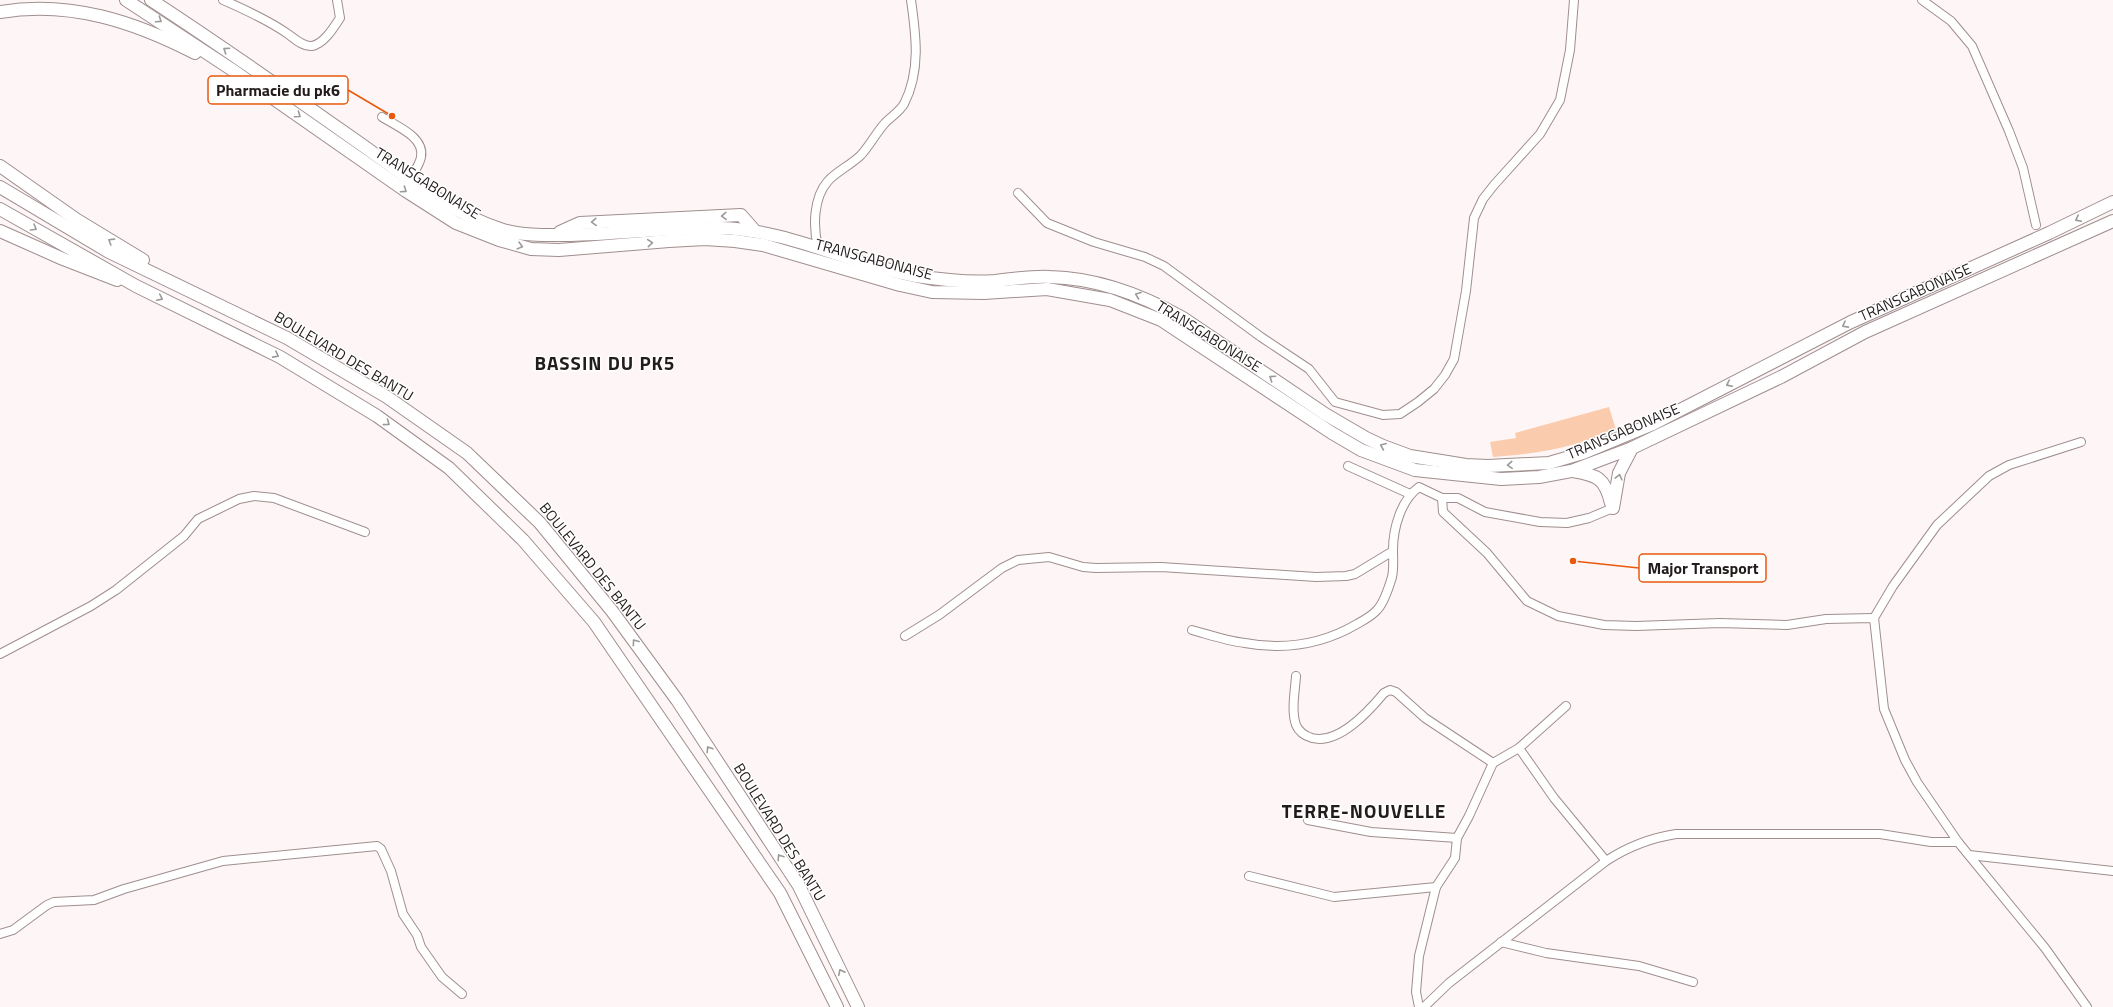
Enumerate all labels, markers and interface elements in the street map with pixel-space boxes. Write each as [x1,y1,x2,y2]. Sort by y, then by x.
one-way arrow [155,15,162,23]
one-way arrow [223,48,230,55]
callout: Pharmacie du pk6 [208,76,348,104]
text: Pharmacie du pk6 [216,78,340,102]
one-way arrow [293,110,300,117]
street label: TRANSGABONAISE [371,141,485,225]
one-way arrow [400,185,407,193]
one-way arrow [721,211,727,220]
one-way arrow [2075,214,2082,222]
one-way arrow [591,218,597,227]
one-way arrow [30,224,37,231]
street label: TRANSGABONAISE [813,232,935,286]
one-way arrow [108,238,115,245]
one-way arrow [646,238,653,247]
one-way arrow [516,241,523,250]
street label: TRANSGABONAISE [1855,257,1975,327]
one-way arrow [1134,292,1141,300]
one-way arrow [156,293,163,301]
street label: TRANSGABONAISE [1152,294,1266,378]
street label: BOULEVARD DES BANTU [270,305,418,407]
one-way arrow [1842,321,1849,328]
district label: BASSIN DU PK5 [534,348,676,377]
one-way arrow [272,351,280,358]
one-way arrow [1269,376,1276,383]
one-way arrow [1726,379,1734,387]
street label: TRANSGABONAISE [1563,397,1683,465]
one-way arrow [383,419,390,426]
one-way arrow [1379,442,1386,450]
one-way arrow [1507,461,1513,469]
one-way arrow [1614,474,1622,480]
street label: BOULEVARD DES BANTU [534,497,652,635]
callout: Major Transport [1639,554,1766,582]
text: Major Transport [1647,556,1759,580]
one-way arrow [632,639,639,646]
one-way arrow [707,746,714,753]
street label: BOULEVARD DES BANTU [728,759,832,905]
district label: TERRE-NOUVELLE [1282,796,1446,825]
one-way arrow [777,854,785,861]
one-way arrow [838,968,846,976]

